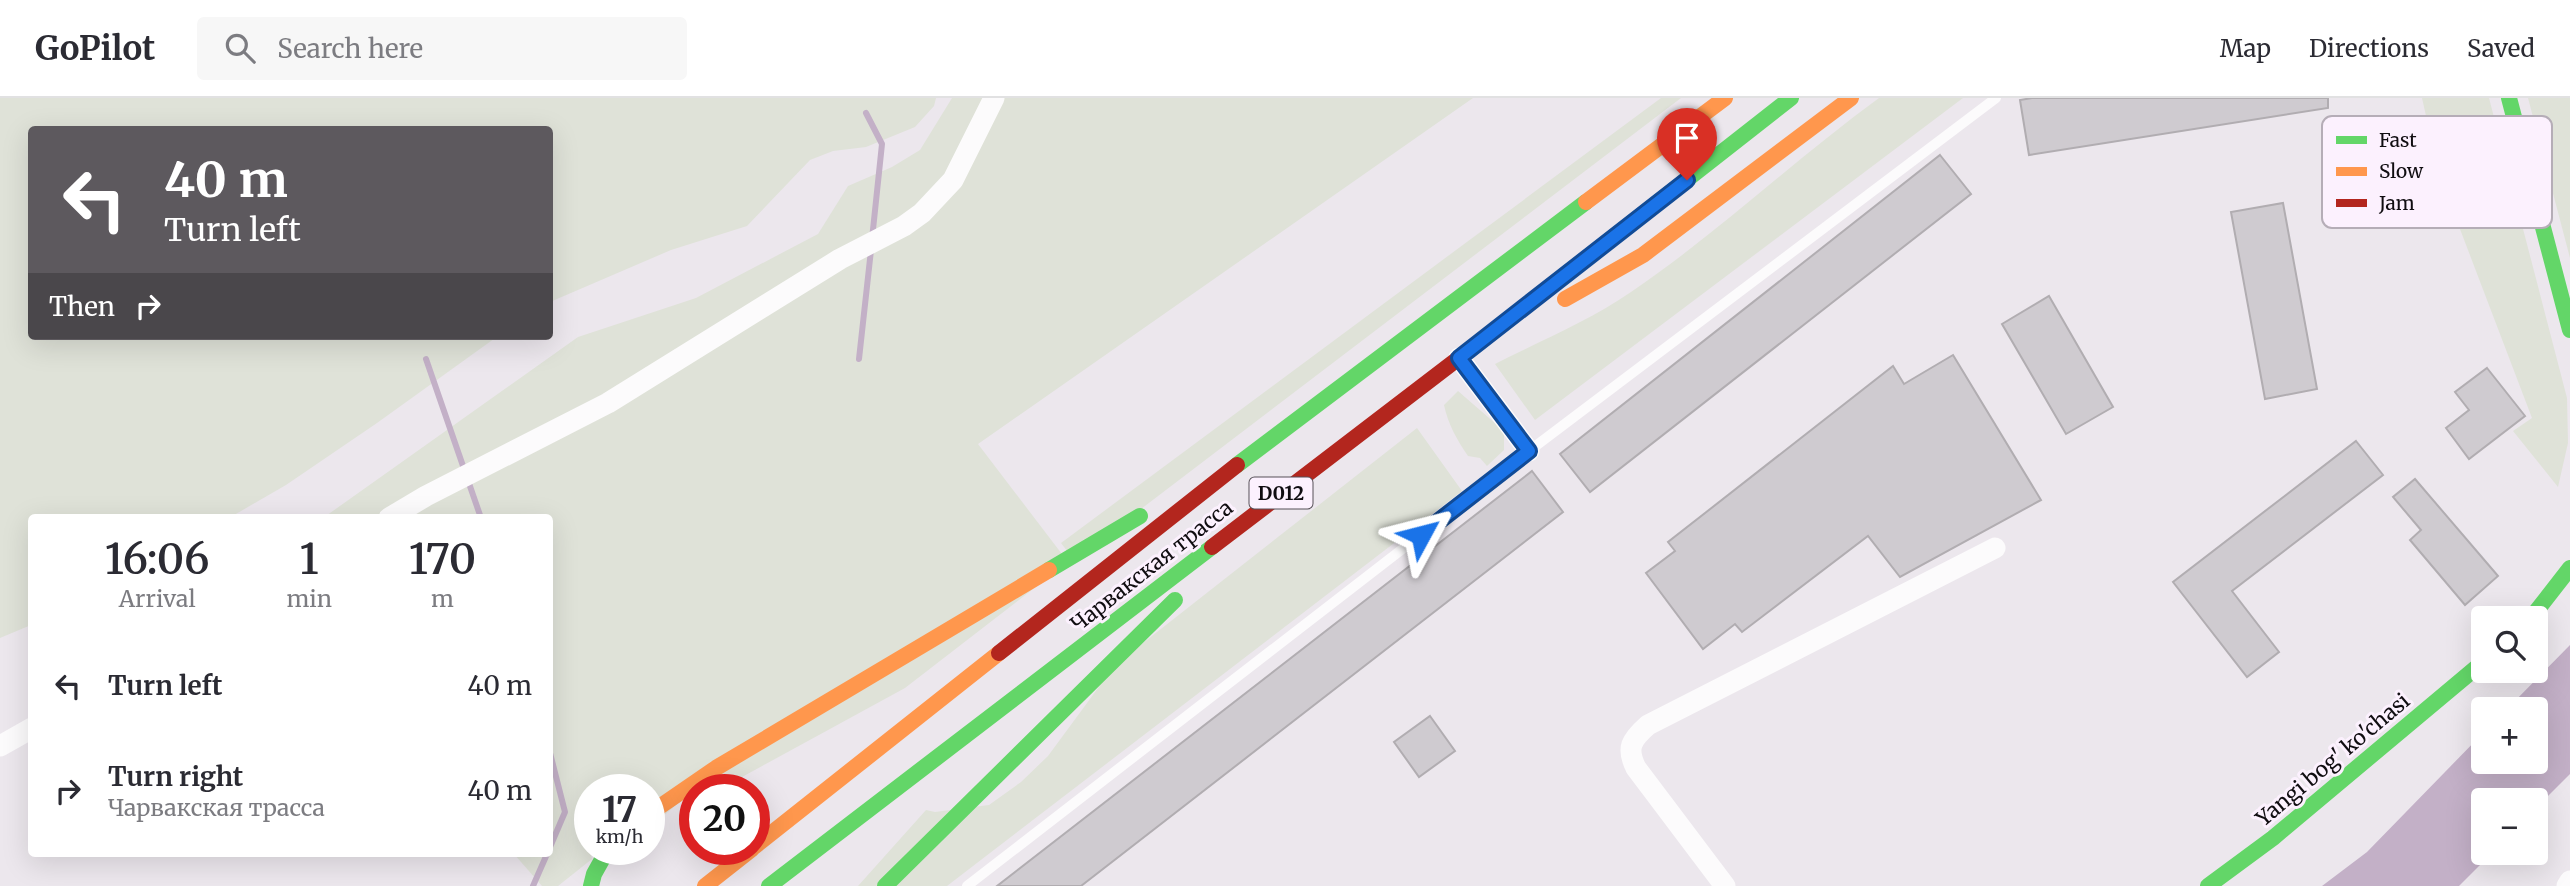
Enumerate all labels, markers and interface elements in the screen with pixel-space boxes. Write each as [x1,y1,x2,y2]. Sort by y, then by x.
search box [197,17,687,80]
text: GoPilot [35,28,155,69]
icon: search [221,29,259,67]
text: Search here [277,32,423,65]
text: Map [2220,33,2271,64]
text: Directions [2309,33,2429,64]
text: Saved [2467,33,2535,64]
pin [1657,108,1717,180]
legend [2322,116,2552,228]
icon: arrive [1668,119,1706,157]
text: Fast [2379,128,2417,152]
text: 40 m [164,149,288,210]
icon: left [49,154,140,245]
text: Slow [2379,159,2424,183]
text: Jam [2378,191,2415,215]
text: Turn left [164,210,301,250]
icon: right [129,287,167,325]
text: Then [49,290,115,323]
road number: D012 [1250,478,1312,508]
street label: Чарвакская трасса [1065,494,1238,637]
position arrow [1384,498,1458,572]
text: 16:06 [105,533,210,585]
text: 1 [300,533,319,585]
text: 170 [409,533,476,585]
text: Arrival [119,584,196,613]
text: min [286,584,332,613]
text: m [431,584,454,613]
map controls [2471,606,2548,865]
button: search [2471,606,2548,683]
icon: left [49,667,87,705]
text: Turn left [108,669,222,702]
text: 40 m [468,669,532,702]
street label: Yangi bog' ko'chasi [2249,687,2415,833]
button: + [2471,697,2548,774]
text: Turn right [108,760,243,793]
icon: right [49,772,87,810]
text: 40 m [468,774,532,807]
speed limit sign: 20 [679,774,770,865]
text: 17 [602,788,637,832]
button: − [2471,788,2548,865]
text: Чарвакская трасса [108,793,325,822]
text: km/h [596,825,643,848]

